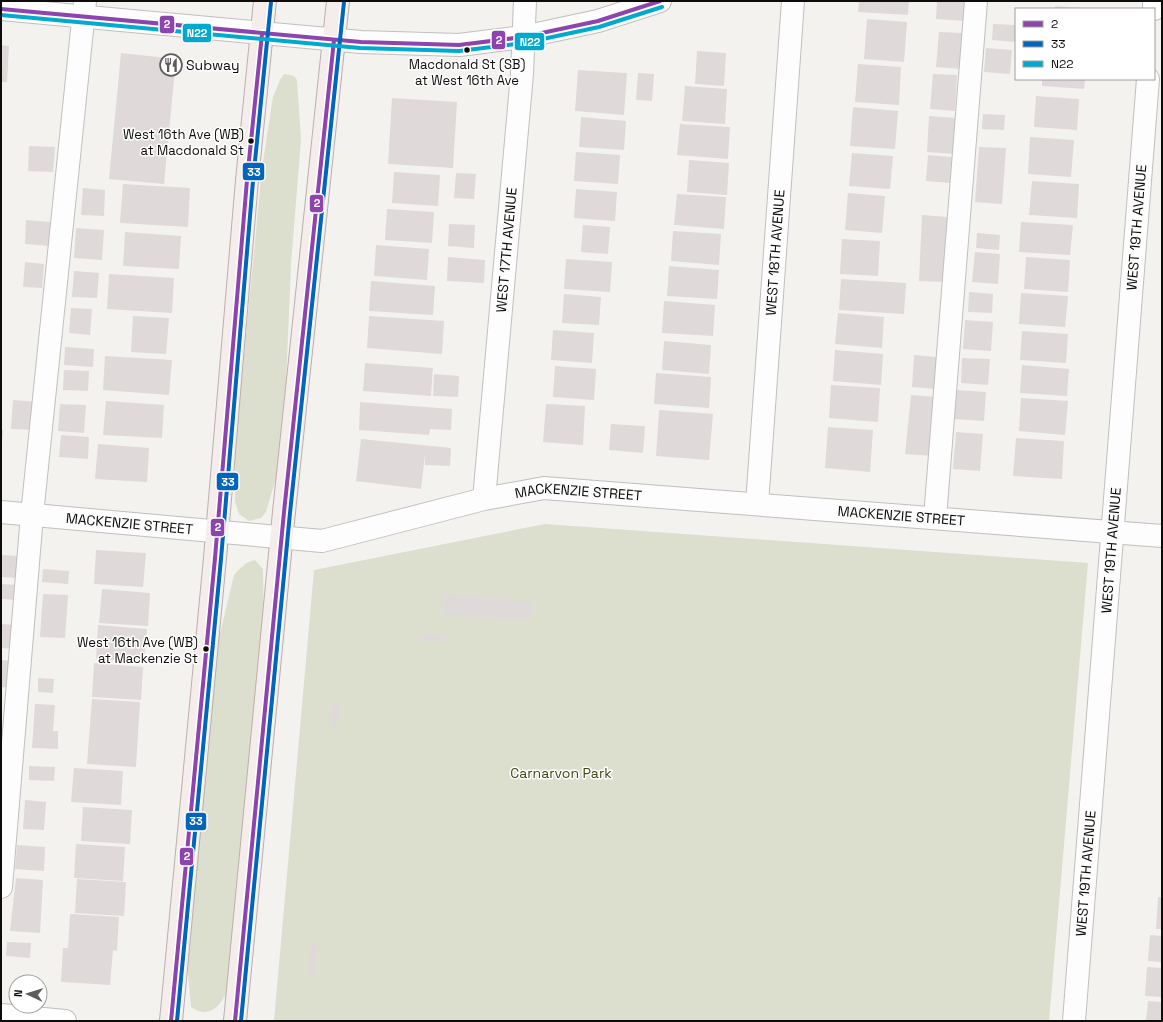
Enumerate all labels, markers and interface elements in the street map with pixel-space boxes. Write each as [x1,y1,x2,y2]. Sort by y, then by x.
legend [1015,8,1155,80]
line badge: 2 [159,15,175,34]
text: 2 [1051,16,1058,32]
text: 2 [164,17,171,31]
line badge: N22 [182,23,212,43]
text: N22 [187,26,208,40]
line badge: 2 [491,30,506,50]
line badge: N22 [514,32,545,51]
text: 2 [496,33,503,47]
text: N22 [520,35,541,49]
text: 33 [1051,36,1066,52]
marker: Macdonald St (SB) at West 16th Ave [462,45,472,55]
restaurant icon: Subway [158,52,184,78]
place label: Subway [186,56,240,74]
place label: Macdonald St (SB) at West 16th Ave [409,56,525,89]
text: N22 [1051,56,1073,72]
place label: West 16th Ave (WB) at Macdonald St [123,126,244,159]
marker: West 16th Ave (WB) at Macdonald St [246,136,256,146]
line badge: 33 [242,162,265,181]
street label: WEST 19TH AVENUE [1122,164,1150,291]
text: 33 [247,165,261,179]
street label: WEST 17TH AVENUE [492,187,521,313]
street label: WEST 18TH AVENUE [762,189,788,316]
line badge: 2 [309,194,324,213]
text: 2 [314,196,321,210]
line badge: 33 [216,472,239,491]
text: 33 [221,475,235,489]
street label: MACKENZIE STREET [513,479,643,505]
street label: WEST 19TH AVENUE [1097,487,1125,614]
street label: MACKENZIE STREET [837,502,966,530]
street label: MACKENZIE STREET [65,509,194,538]
line badge: 2 [210,518,225,537]
text: 2 [215,520,222,534]
place label: West 16th Ave (WB) at Mackenzie St [77,634,198,667]
marker: West 16th Ave (WB) at Mackenzie St [201,644,211,654]
park label: Carnarvon Park [510,764,612,782]
street label: WEST 19TH AVENUE [1072,810,1100,937]
line badge: 33 [185,812,207,831]
text: 33 [189,814,203,828]
line badge: 2 [179,847,194,866]
text: 2 [184,849,191,863]
north arrow [8,974,48,1014]
text: N [11,989,25,997]

